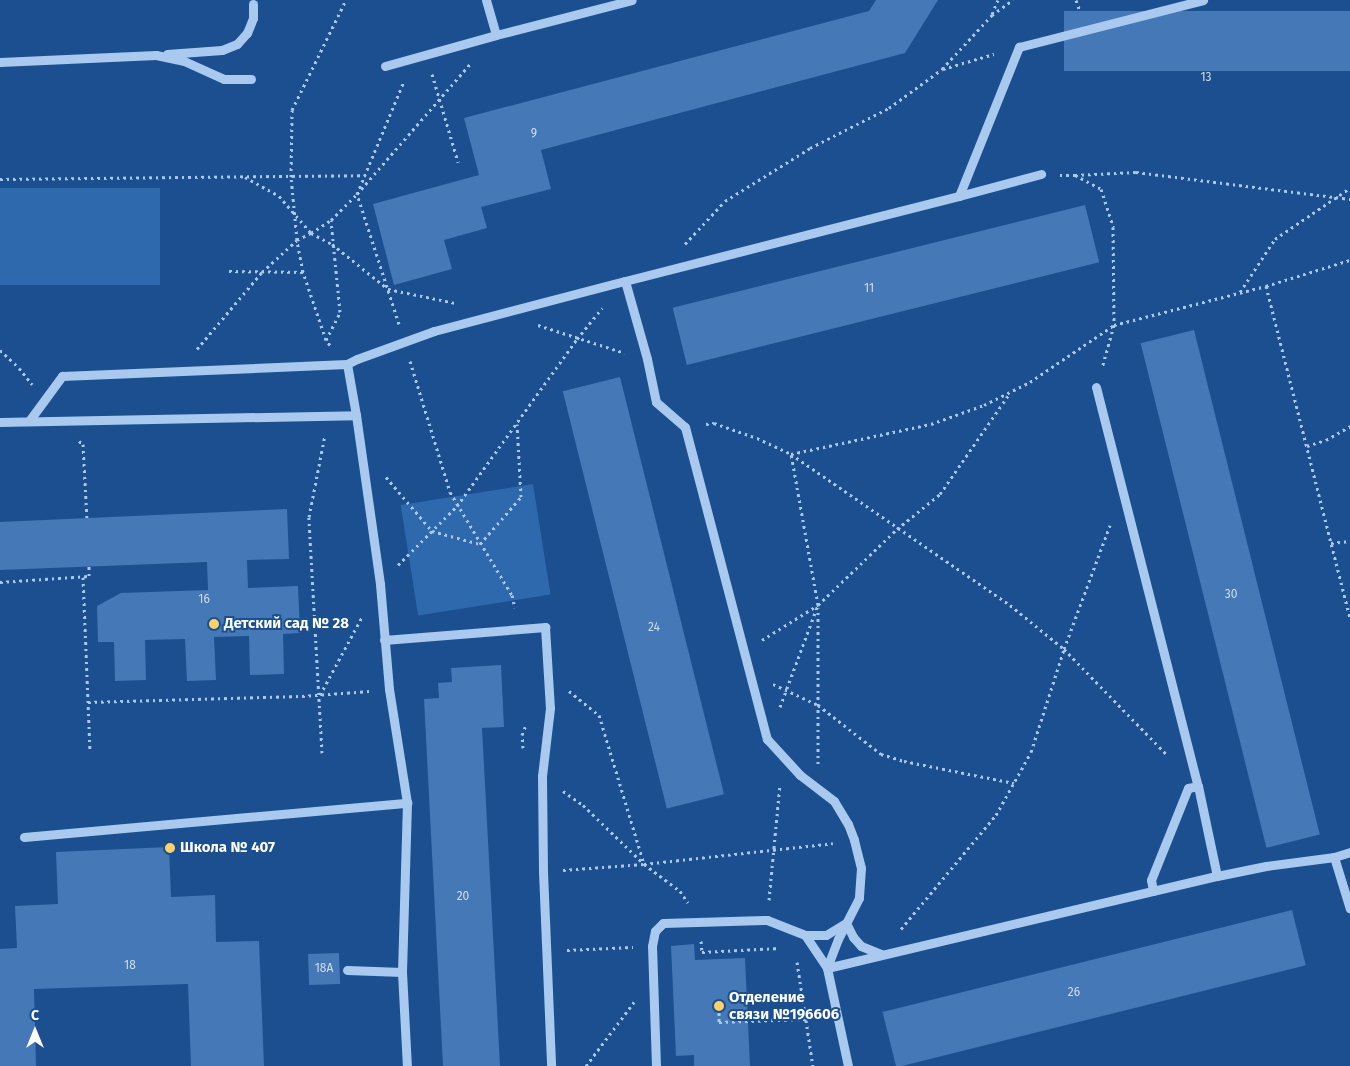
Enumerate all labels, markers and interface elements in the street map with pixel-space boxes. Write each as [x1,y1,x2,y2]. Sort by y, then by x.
house number: 13 [1200,71,1212,85]
house number: 9 [531,127,537,141]
house number: 11 [864,282,874,296]
house number: 30 [1225,588,1237,602]
house number: 16 [198,593,210,607]
place label: Детский сад № 28 [224,615,349,633]
marker: Детский сад № 28 [208,618,220,630]
house number: 24 [648,621,660,635]
place label: Школа № 407 [180,839,275,857]
marker: Школа № 407 [164,842,176,854]
house number: 20 [457,890,469,904]
house number: 18 [124,959,136,973]
house number: 18А [315,962,333,976]
house number: 26 [1068,986,1080,1000]
place label: Отделение связи №196606 [729,988,839,1023]
marker: Отделение связи №196606 [713,1000,725,1012]
north arrow [10,1006,60,1056]
text: С [31,1007,39,1024]

